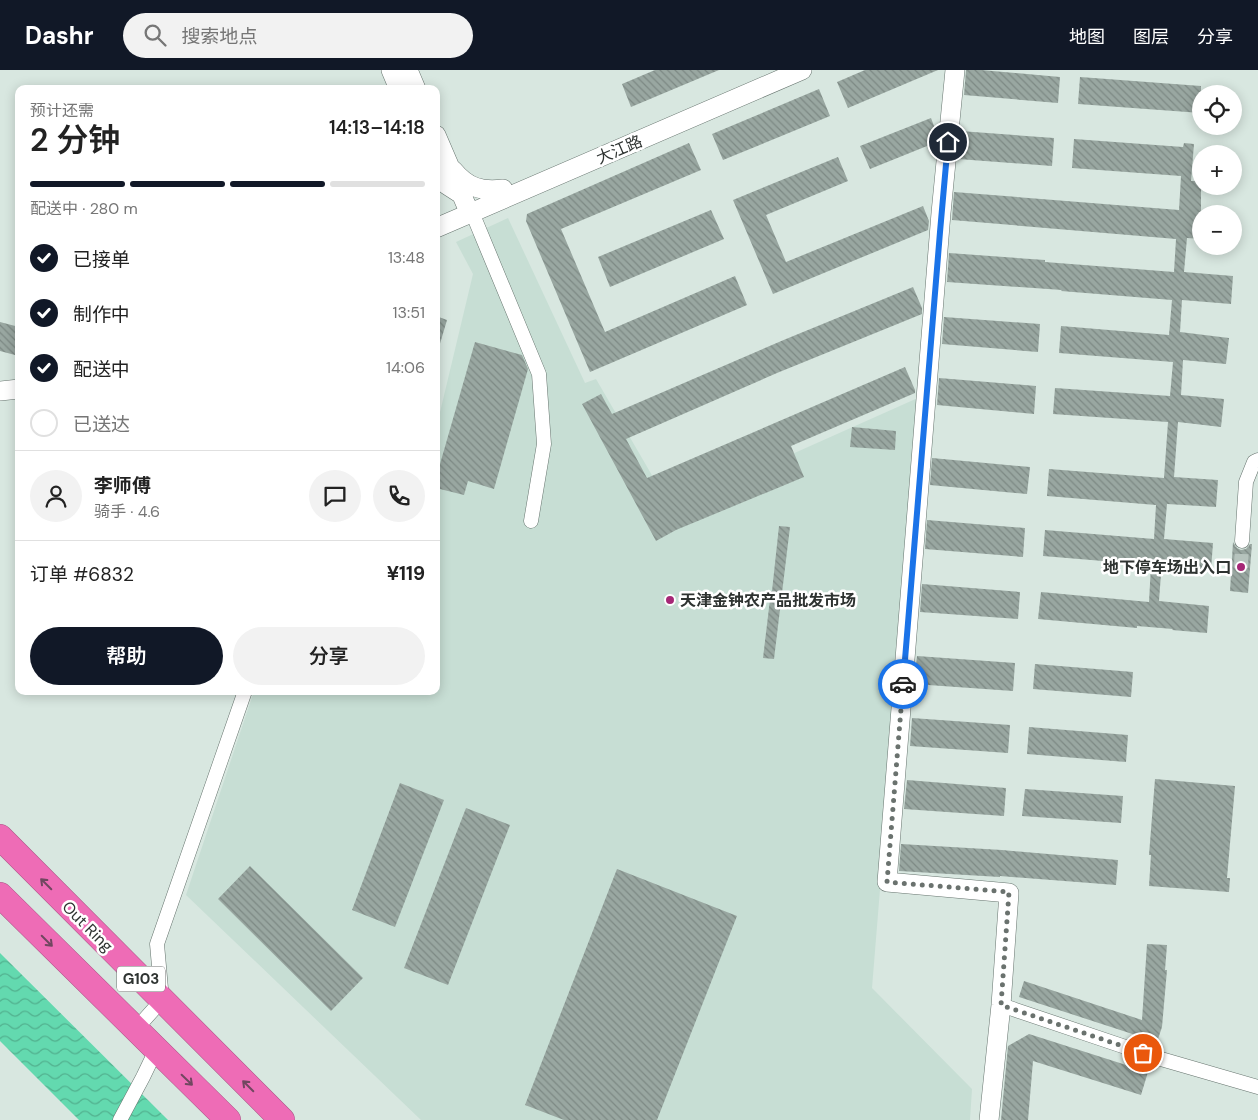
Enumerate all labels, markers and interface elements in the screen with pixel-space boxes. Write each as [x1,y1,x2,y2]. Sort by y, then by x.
search box [123,13,473,58]
text: Dashr [25,20,93,51]
icon: search [141,21,169,49]
text: 搜索地点 [181,24,257,49]
text: 地图 [1069,25,1105,49]
text: 图层 [1133,25,1169,49]
text: 分享 [1197,25,1233,49]
map controls [1192,85,1242,255]
button: locate [1192,85,1242,135]
text: 预计还需 [30,100,94,121]
text: 14:13–14:18 [329,115,425,140]
text: 2 分钟 [30,119,120,161]
pin [927,121,969,163]
icon: home [934,128,962,156]
street label: 大江路 [593,130,645,169]
button: + [1192,145,1242,195]
text: 配送中 · 280 m [30,198,138,219]
button: − [1192,205,1242,255]
icon: check [30,244,58,272]
text: 已接单 [73,247,130,272]
text: 13:48 [388,247,425,268]
icon: check [30,299,58,327]
text: 制作中 [73,302,130,327]
text: 13:51 [393,302,425,323]
icon: check [30,354,58,382]
text: 配送中 [73,357,130,382]
text: 14:06 [386,357,425,378]
text: 已送达 [73,412,130,437]
button: person [30,470,82,522]
button: chat [309,470,361,522]
button: phone [373,470,425,522]
text: 李师傅 [94,473,151,498]
text: 骑手 · 4.6 [94,501,160,522]
place label: 地下停车场出入口 [1103,557,1231,578]
text: ¥119 [387,561,425,586]
marker: 地下停车场出入口 [1235,561,1247,573]
text: 订单 #6832 [30,562,134,587]
place label: 天津金钟农产品批发市场 [680,590,856,611]
marker: 天津金钟农产品批发市场 [664,594,676,606]
button: 帮助 [30,627,223,685]
button: 分享 [233,627,425,685]
courier [878,659,928,709]
icon: car [889,670,917,698]
one-way arrow [40,878,53,890]
street label: Out Ring [58,896,118,956]
one-way arrow [41,935,53,948]
road number: G103 [117,966,165,992]
pin [1122,1032,1164,1074]
icon: bag [1129,1039,1157,1067]
one-way arrow [181,1074,193,1086]
one-way arrow [242,1079,254,1092]

